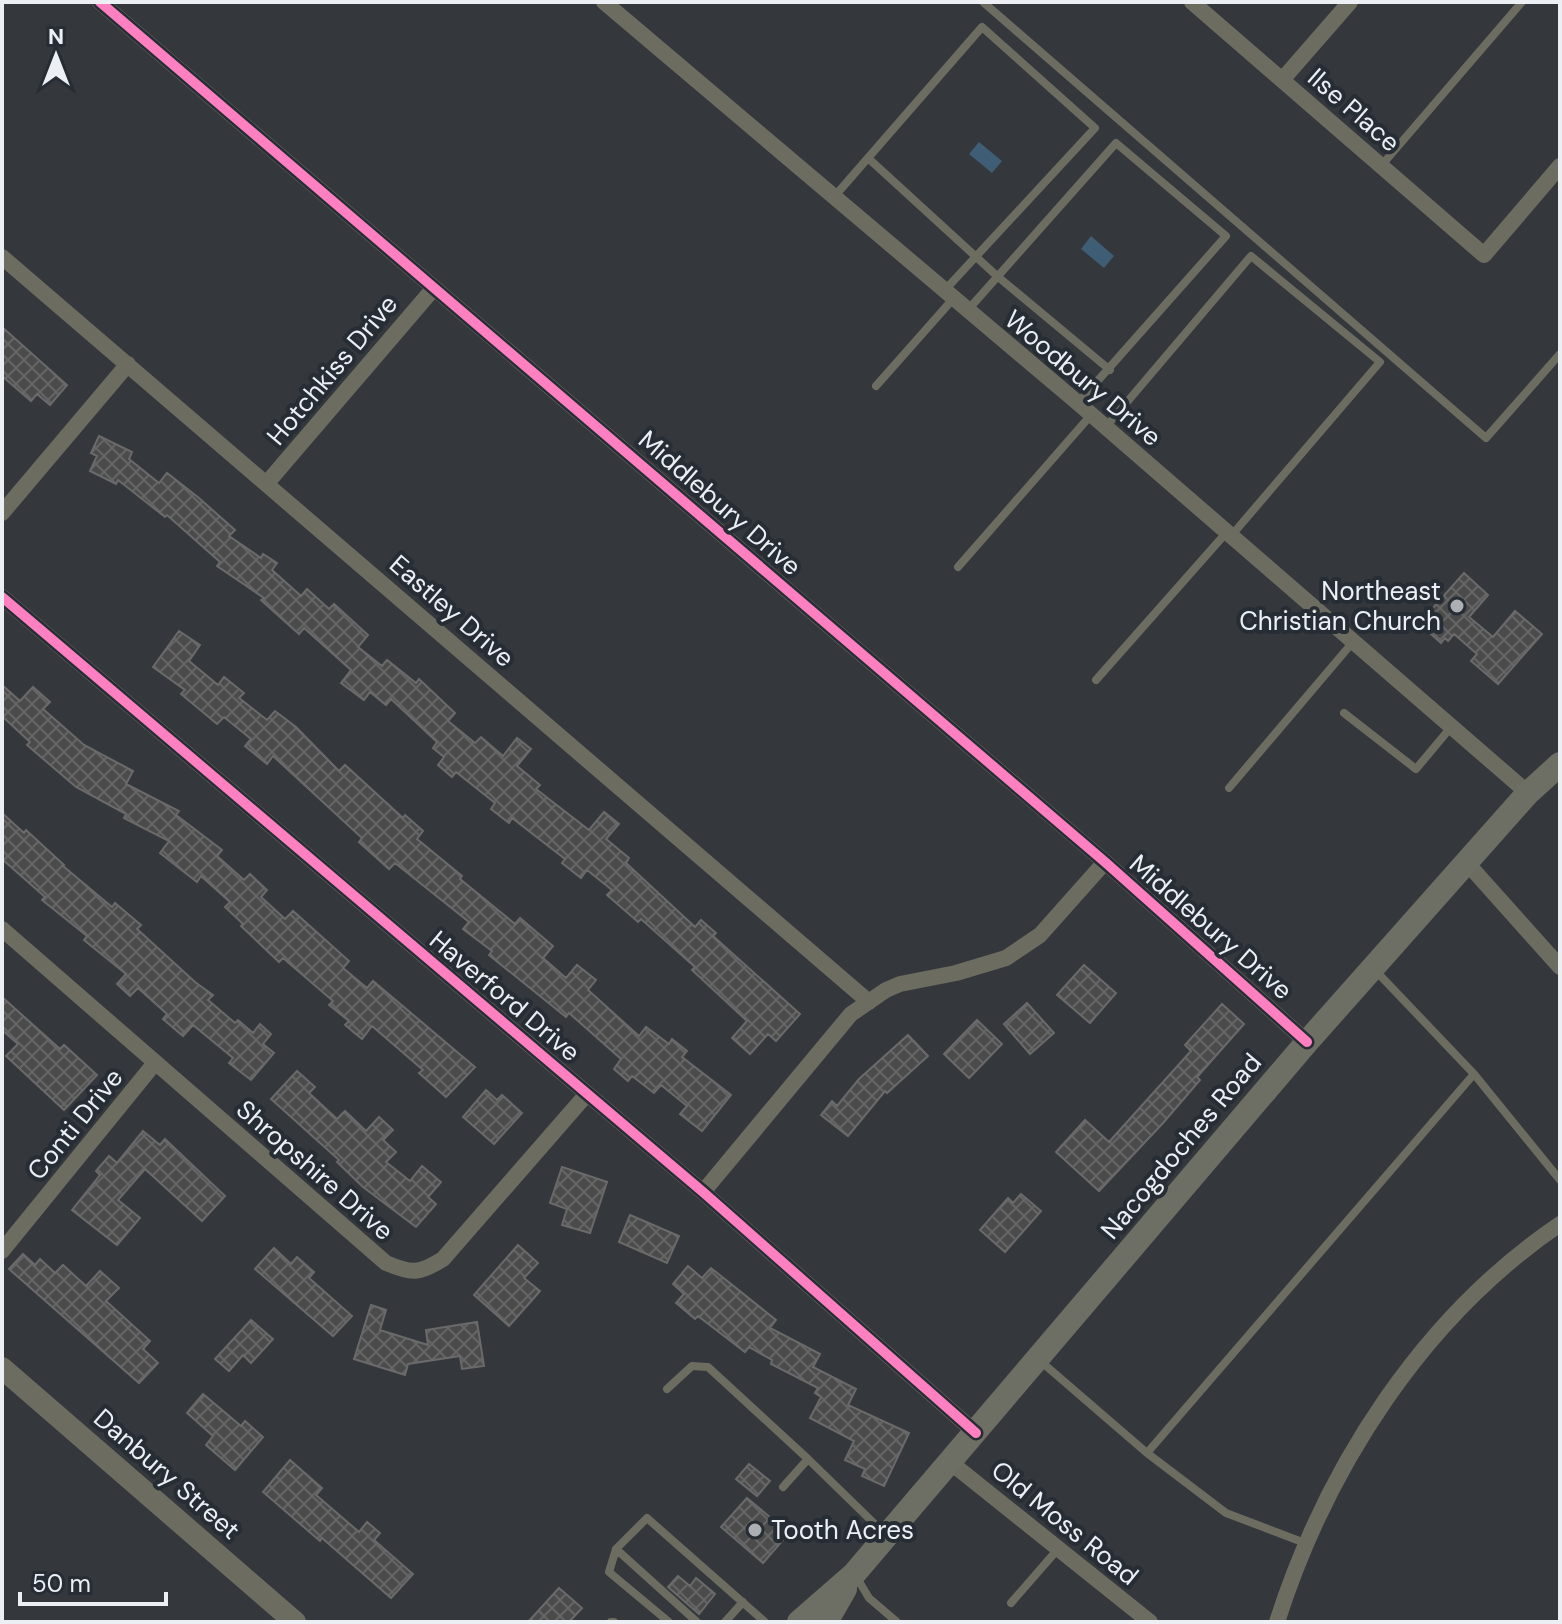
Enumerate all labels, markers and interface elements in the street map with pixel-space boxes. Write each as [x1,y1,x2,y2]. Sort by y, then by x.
north arrow [16,16,96,96]
text: N [48,22,64,51]
street label: Ilse Place [1301,61,1407,159]
street label: Hotchkiss Drive [259,288,405,452]
street label: Woodbury Drive [997,302,1169,454]
street label: Middlebury Drive [631,423,809,583]
street label: Eastley Drive [383,547,521,675]
place label: Northeast Christian Church [1239,574,1441,638]
marker: Northeast Christian Church [1448,597,1466,615]
street label: Middlebury Drive [1122,847,1300,1007]
street label: Haverford Drive [423,923,587,1069]
street label: Nacogdoches Road [1093,1046,1269,1246]
street label: Conti Drive [20,1061,130,1187]
street label: Shropshire Drive [229,1092,401,1248]
street label: Danbury Street [87,1401,247,1547]
street label: Old Moss Road [984,1453,1146,1593]
place label: Tooth Acres [771,1513,914,1547]
marker: Tooth Acres [746,1521,764,1539]
scale bar [20,1556,166,1606]
text: 50 m [32,1568,91,1599]

